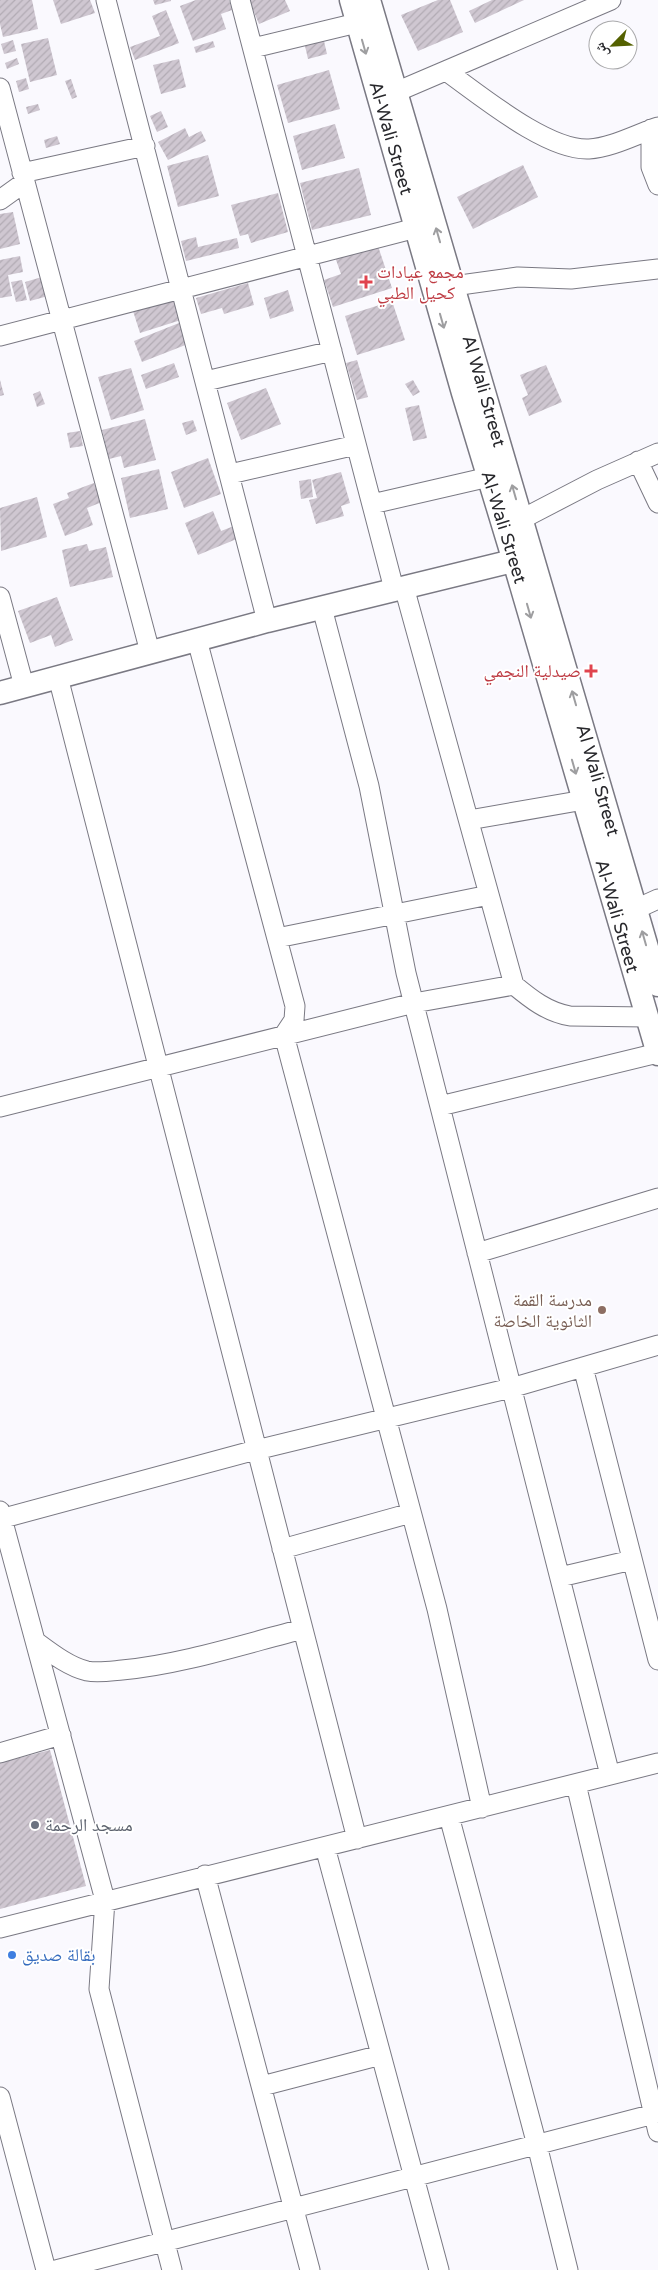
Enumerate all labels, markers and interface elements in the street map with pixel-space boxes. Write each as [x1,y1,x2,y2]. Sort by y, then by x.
north arrow [588,20,638,70]
one-way arrow [360,38,370,54]
text: ش [591,40,612,60]
street label: Al-Wali Street [364,79,418,197]
one-way arrow [433,227,443,243]
place label: مجمع عيادات كحيل الطبي [377,261,464,308]
marker: مجمع عيادات كحيل الطبي [359,275,373,289]
one-way arrow [438,312,448,328]
street label: Al Wali Street [458,333,510,449]
street label: Al-Wali Street [476,468,532,586]
one-way arrow [508,484,518,500]
one-way arrow [524,602,534,618]
place label: صيدلية النجمي [484,660,581,686]
marker: صيدلية النجمي [585,665,597,677]
one-way arrow [568,690,578,706]
street label: Al Wali Street [572,722,624,838]
one-way arrow [570,758,580,774]
street label: Al-Wali Street [590,857,644,975]
one-way arrow [639,930,649,946]
place label: مدرسة القمة الثانوية الخاصة [494,1289,592,1332]
marker: مدرسة القمة الثانوية الخاصة [596,1304,608,1316]
place label: مسجد الرحمة [45,1814,133,1836]
marker: مسجد الرحمة [29,1819,41,1831]
place label: بقالة صديق [22,1944,96,1966]
marker: بقالة صديق [6,1949,18,1961]

